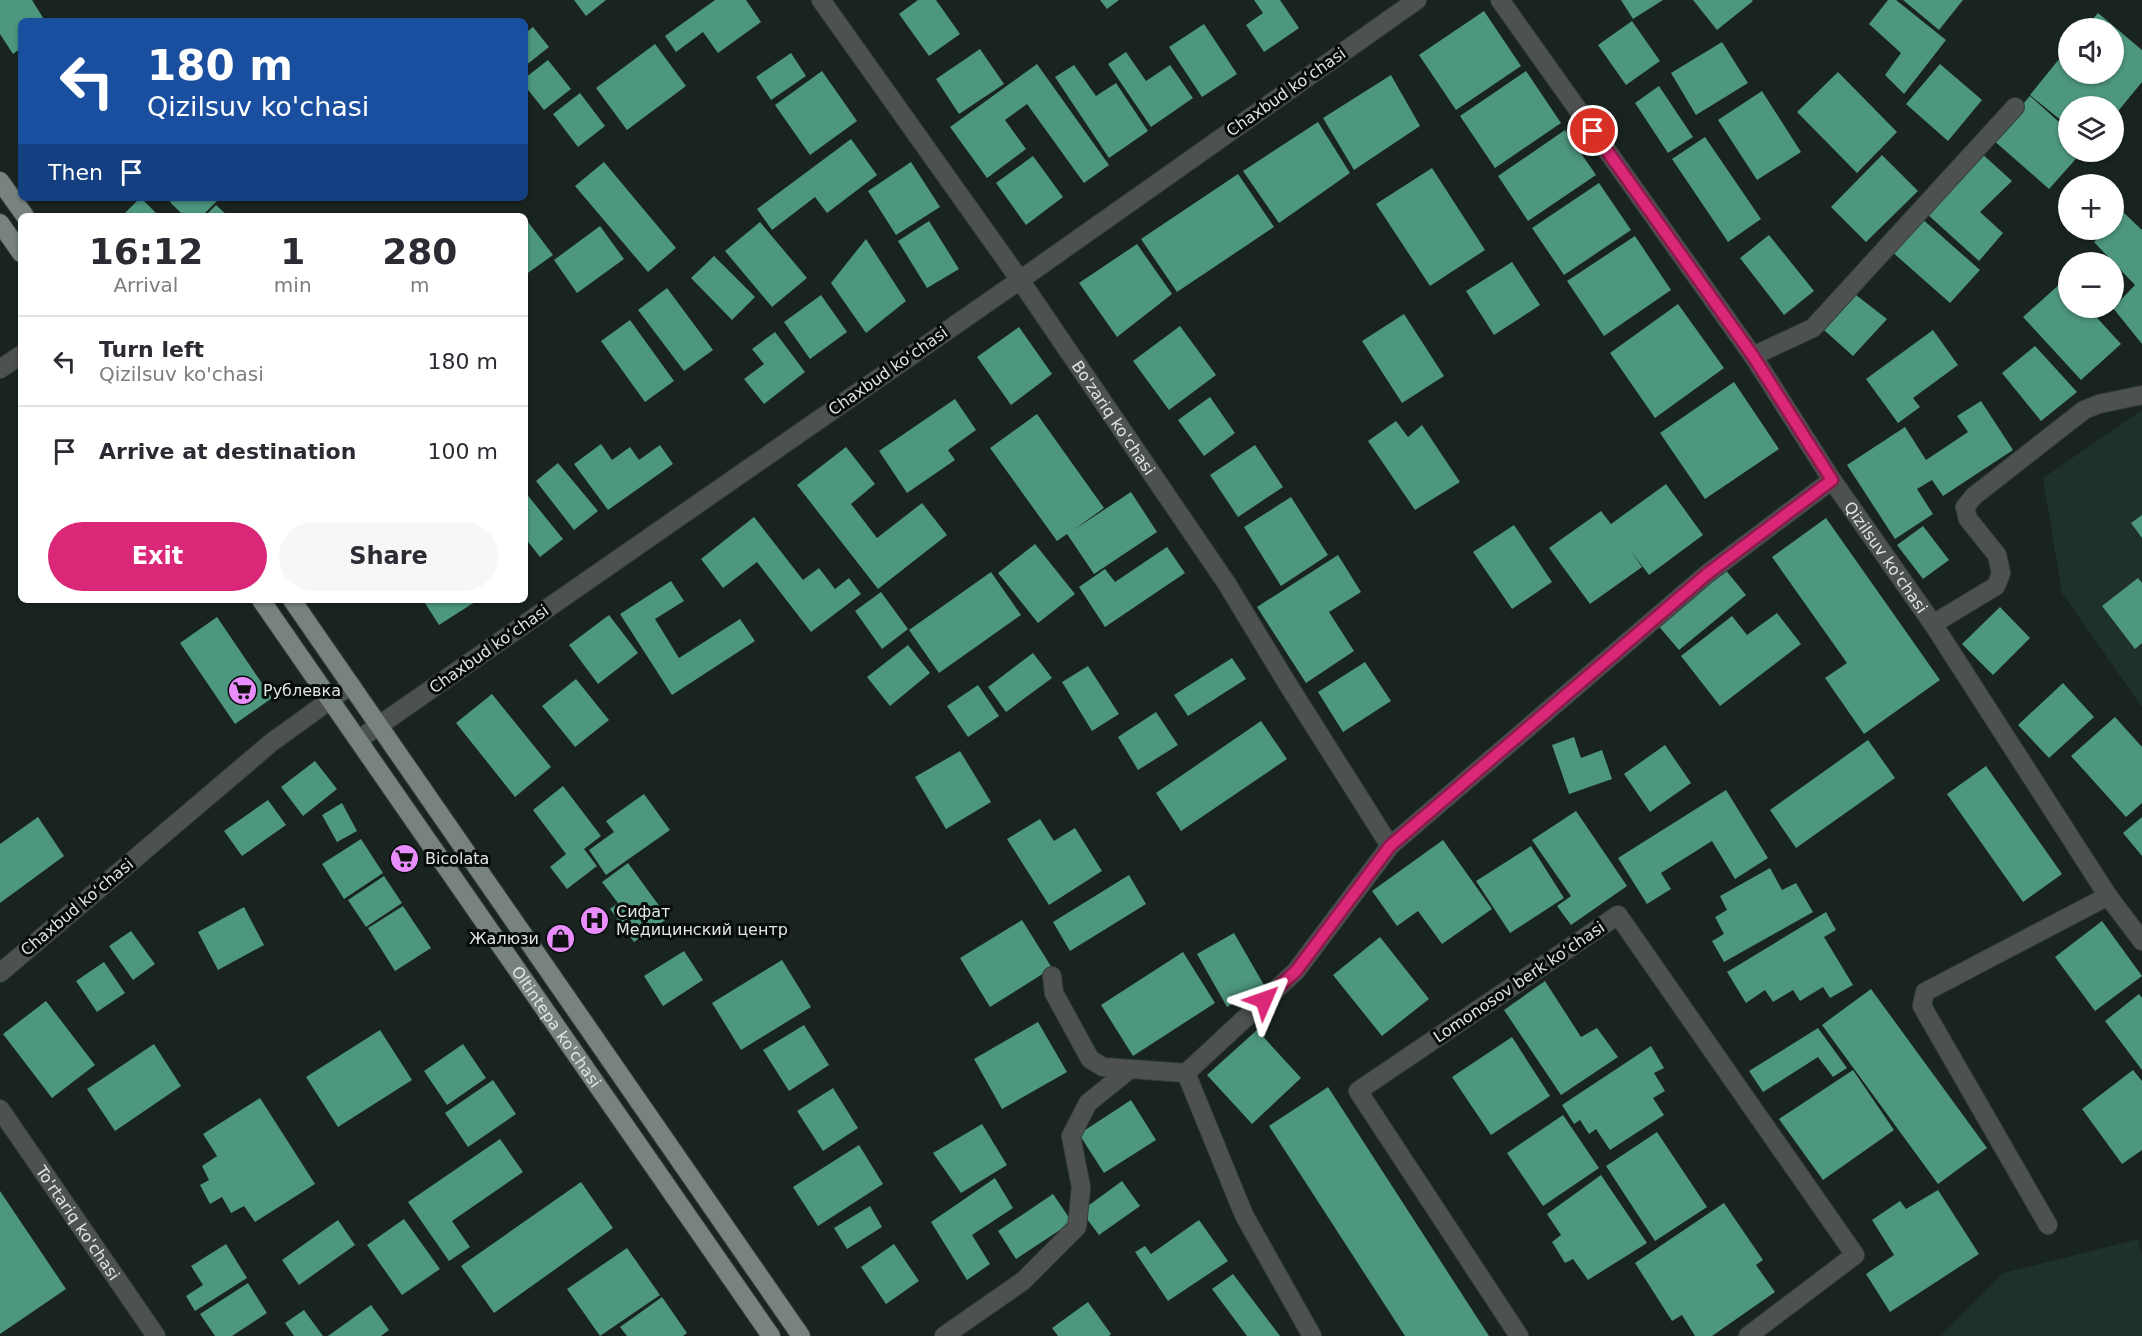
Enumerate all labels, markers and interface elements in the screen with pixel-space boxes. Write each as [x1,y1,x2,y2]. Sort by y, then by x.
map controls [2058,18,2124,318]
button: sound [2058,18,2124,84]
text: 180 m [147,41,293,90]
icon: left [48,42,126,120]
street label: Chaxbud koʻchasi [1223,44,1349,140]
text: Qizilsuv ko'chasi [147,91,369,122]
button: layers [2058,96,2124,162]
pin [1567,105,1618,156]
icon: arrive [1576,114,1609,147]
icon: arrive [115,156,148,189]
text: Then [48,160,103,185]
button: + [2058,174,2124,240]
text: 16:12 [89,231,203,272]
text: 1 [280,231,305,272]
text: 280 [382,231,457,272]
button: − [2058,252,2124,318]
text: Arrival [113,273,178,297]
text: min [274,273,312,297]
text: m [410,273,430,297]
street label: Chaxbud koʻchasi [825,323,951,419]
text: Turn left [99,337,204,362]
icon: left [48,345,81,378]
text: 180 m [428,349,498,374]
street label: Bo'zariq ko'chasi [1068,357,1159,478]
text: Qizilsuv ko'chasi [99,362,264,386]
icon: arrive [48,435,81,468]
text: Arrive at destination [99,439,356,464]
text: 100 m [428,439,498,464]
street label: Qizilsuv ko'chasi [1840,498,1932,617]
button: Exit [48,522,267,591]
button: Share [279,522,498,591]
street label: Chaxbud koʻchasi [426,601,552,697]
supermarket icon: Рублевка [226,674,258,706]
place label: Рублевка [263,681,341,700]
supermarket icon: Bicolata [388,842,420,874]
place label: Bicolata [425,849,489,868]
street label: Chaxbud koʻchasi [17,854,137,960]
place label: Сифат Медицинский центр [616,902,788,939]
hospital icon: Сифат Медицинский центр [579,904,611,936]
street label: Lomonosov berk koʻchasi [1430,918,1608,1046]
shop icon: Жалюзи [544,922,576,954]
place label: Жалюзи [469,929,539,948]
street label: Oltintepa ko'chasi [508,962,605,1091]
position arrow [1232,968,1296,1032]
street label: To'rtariq ko'chasi [32,1161,124,1284]

